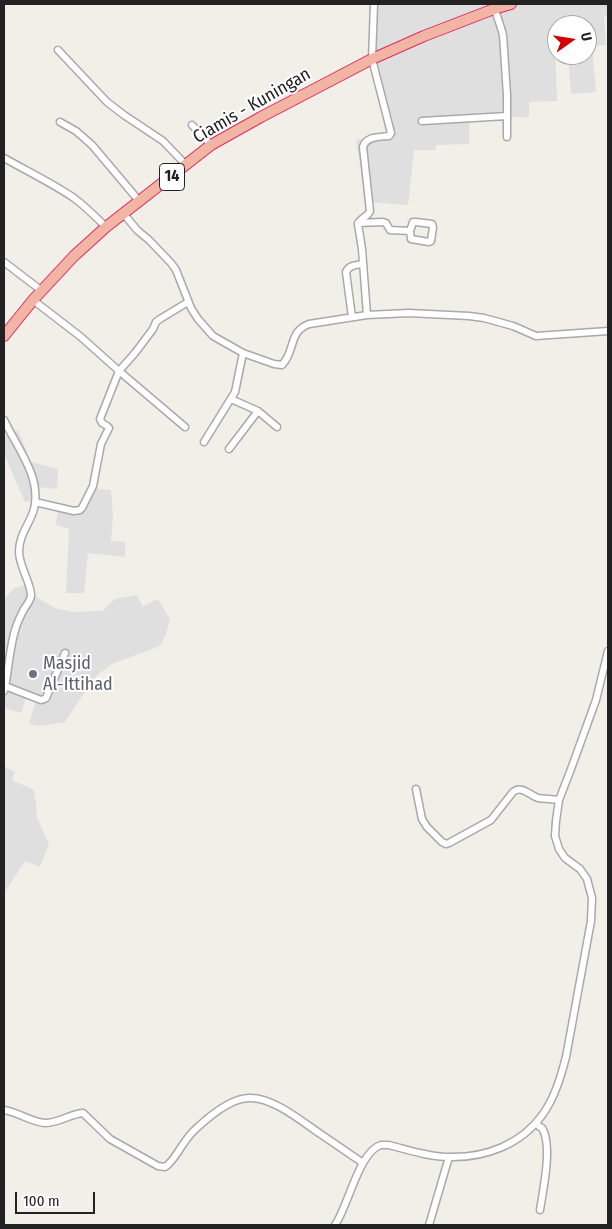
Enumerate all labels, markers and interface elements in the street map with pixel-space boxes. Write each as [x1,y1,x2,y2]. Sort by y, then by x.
north arrow [547,15,597,65]
text: U [577,31,595,43]
street label: Ciamis - Kuningan [189,64,315,148]
road number: 14 [160,163,184,190]
place label: Masjid Al-Ittihad [43,653,113,696]
marker: Masjid Al-Ittihad [27,668,39,680]
scale bar [18,1182,98,1214]
text: 100 m [23,1192,60,1210]

